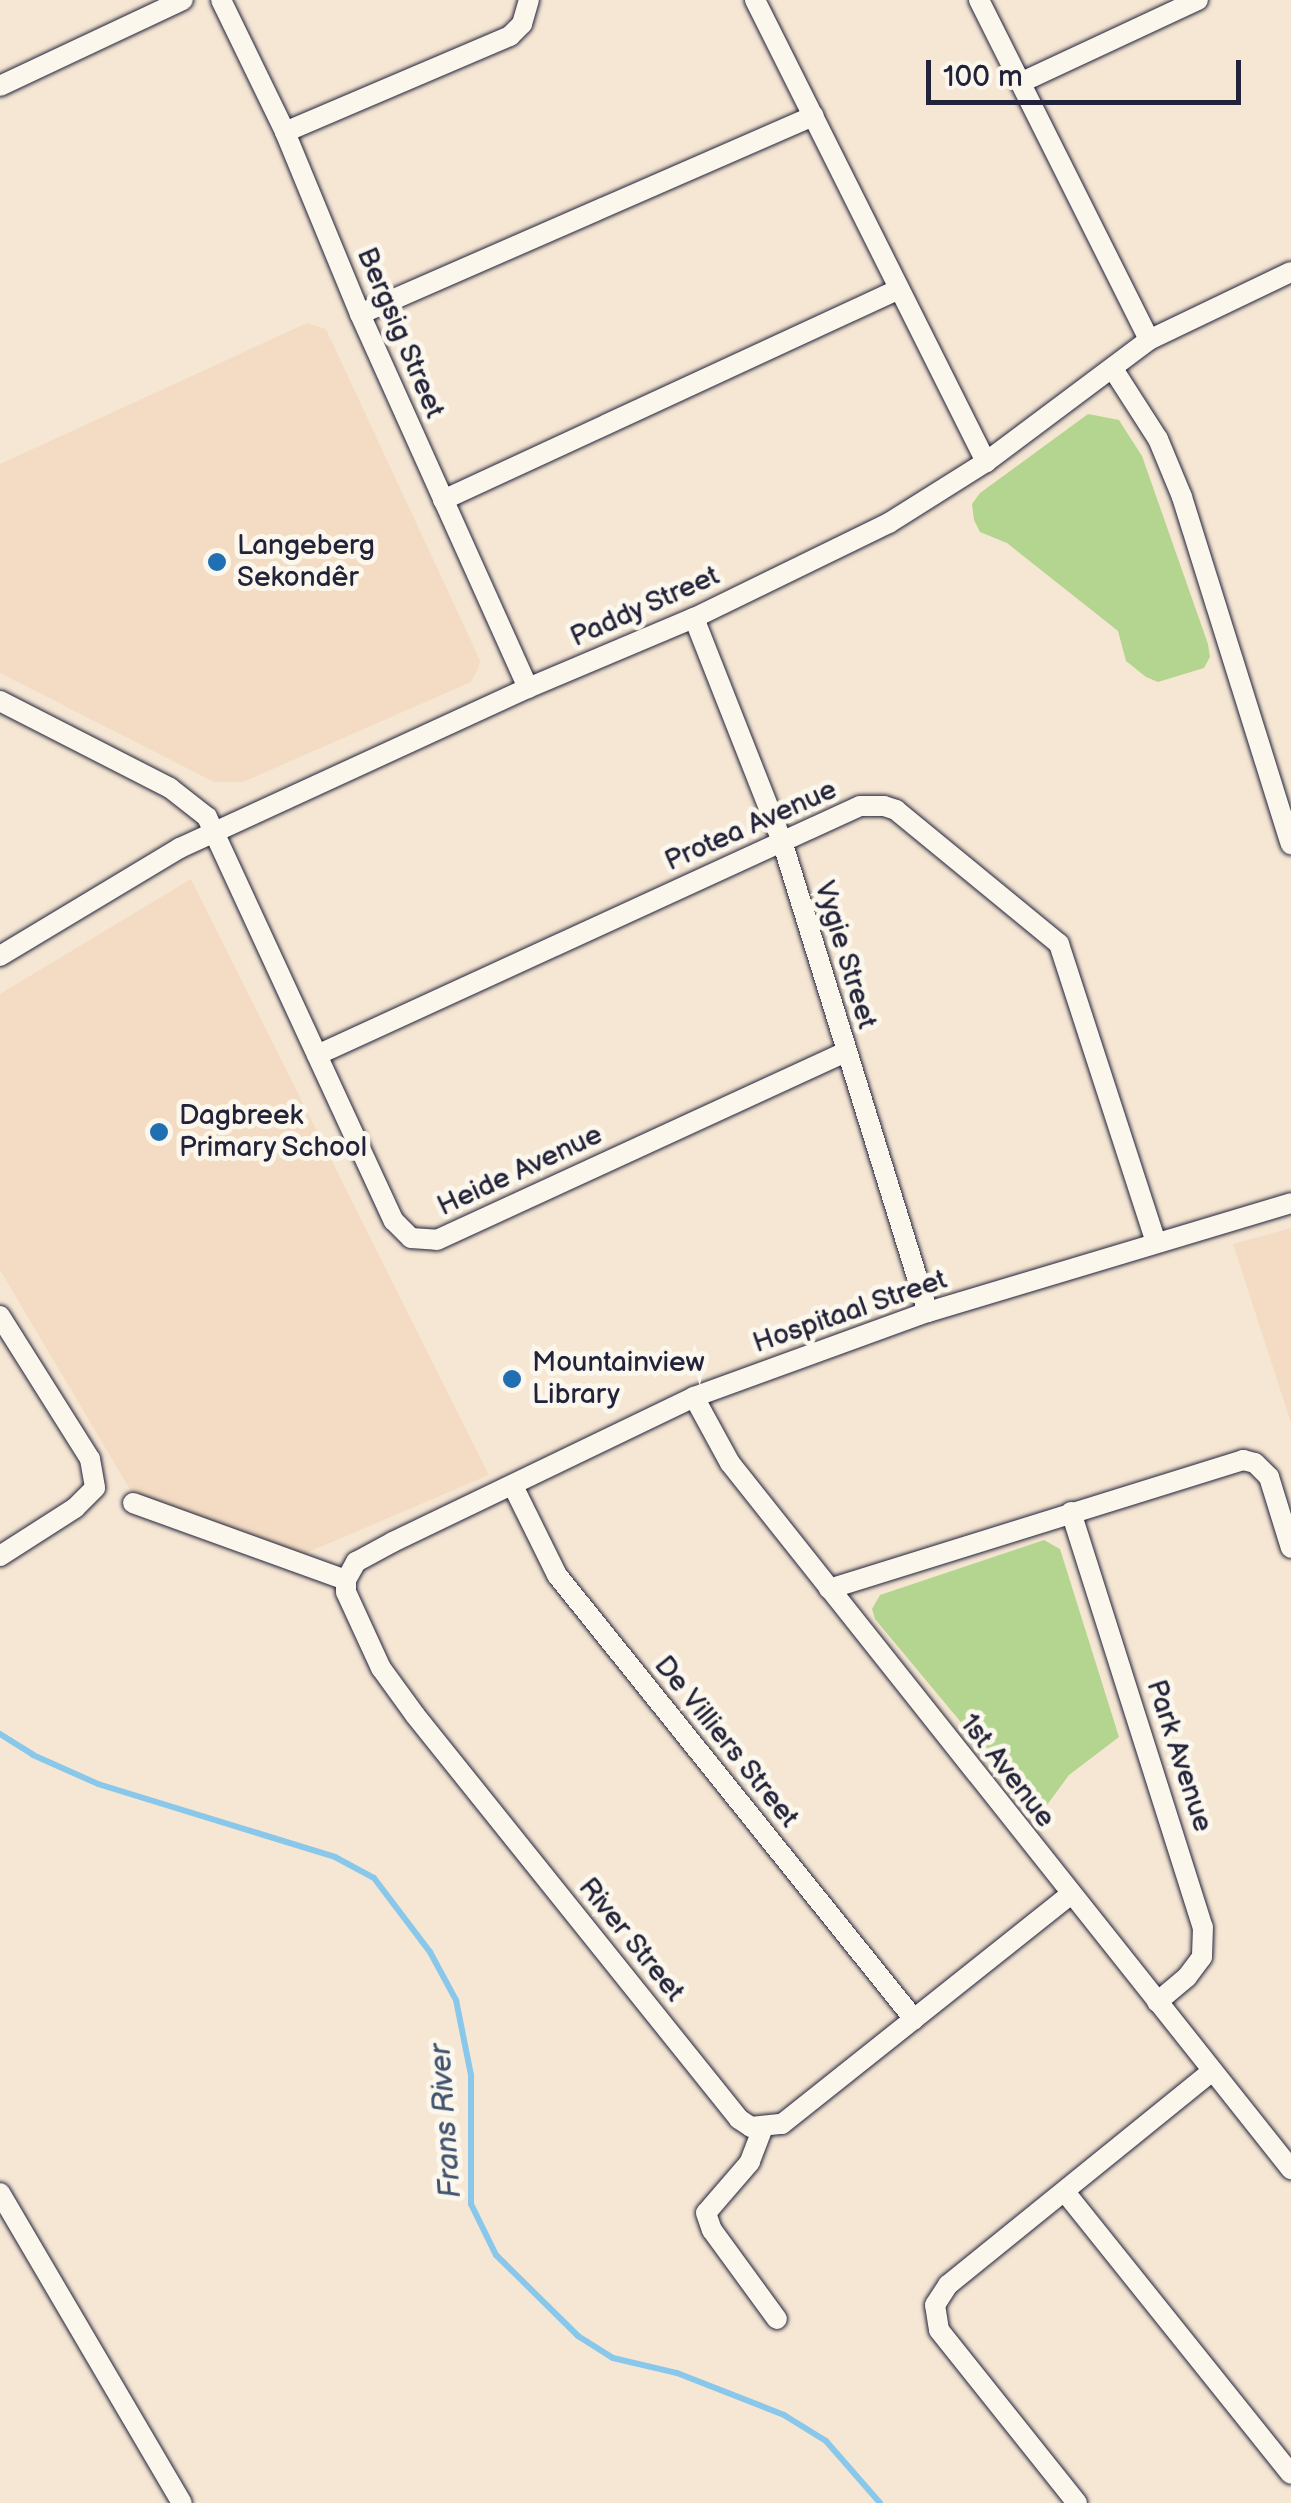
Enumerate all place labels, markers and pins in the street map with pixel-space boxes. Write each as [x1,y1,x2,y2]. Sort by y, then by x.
place label: Langeberg Sekondêr [237,529,375,595]
marker: Langeberg Sekondêr [206,551,228,573]
place label: Dagbreek Primary School [179,1099,369,1165]
marker: Dagbreek Primary School [148,1121,170,1143]
place label: Mountainview Library [532,1346,705,1412]
marker: Mountainview Library [501,1368,523,1390]

